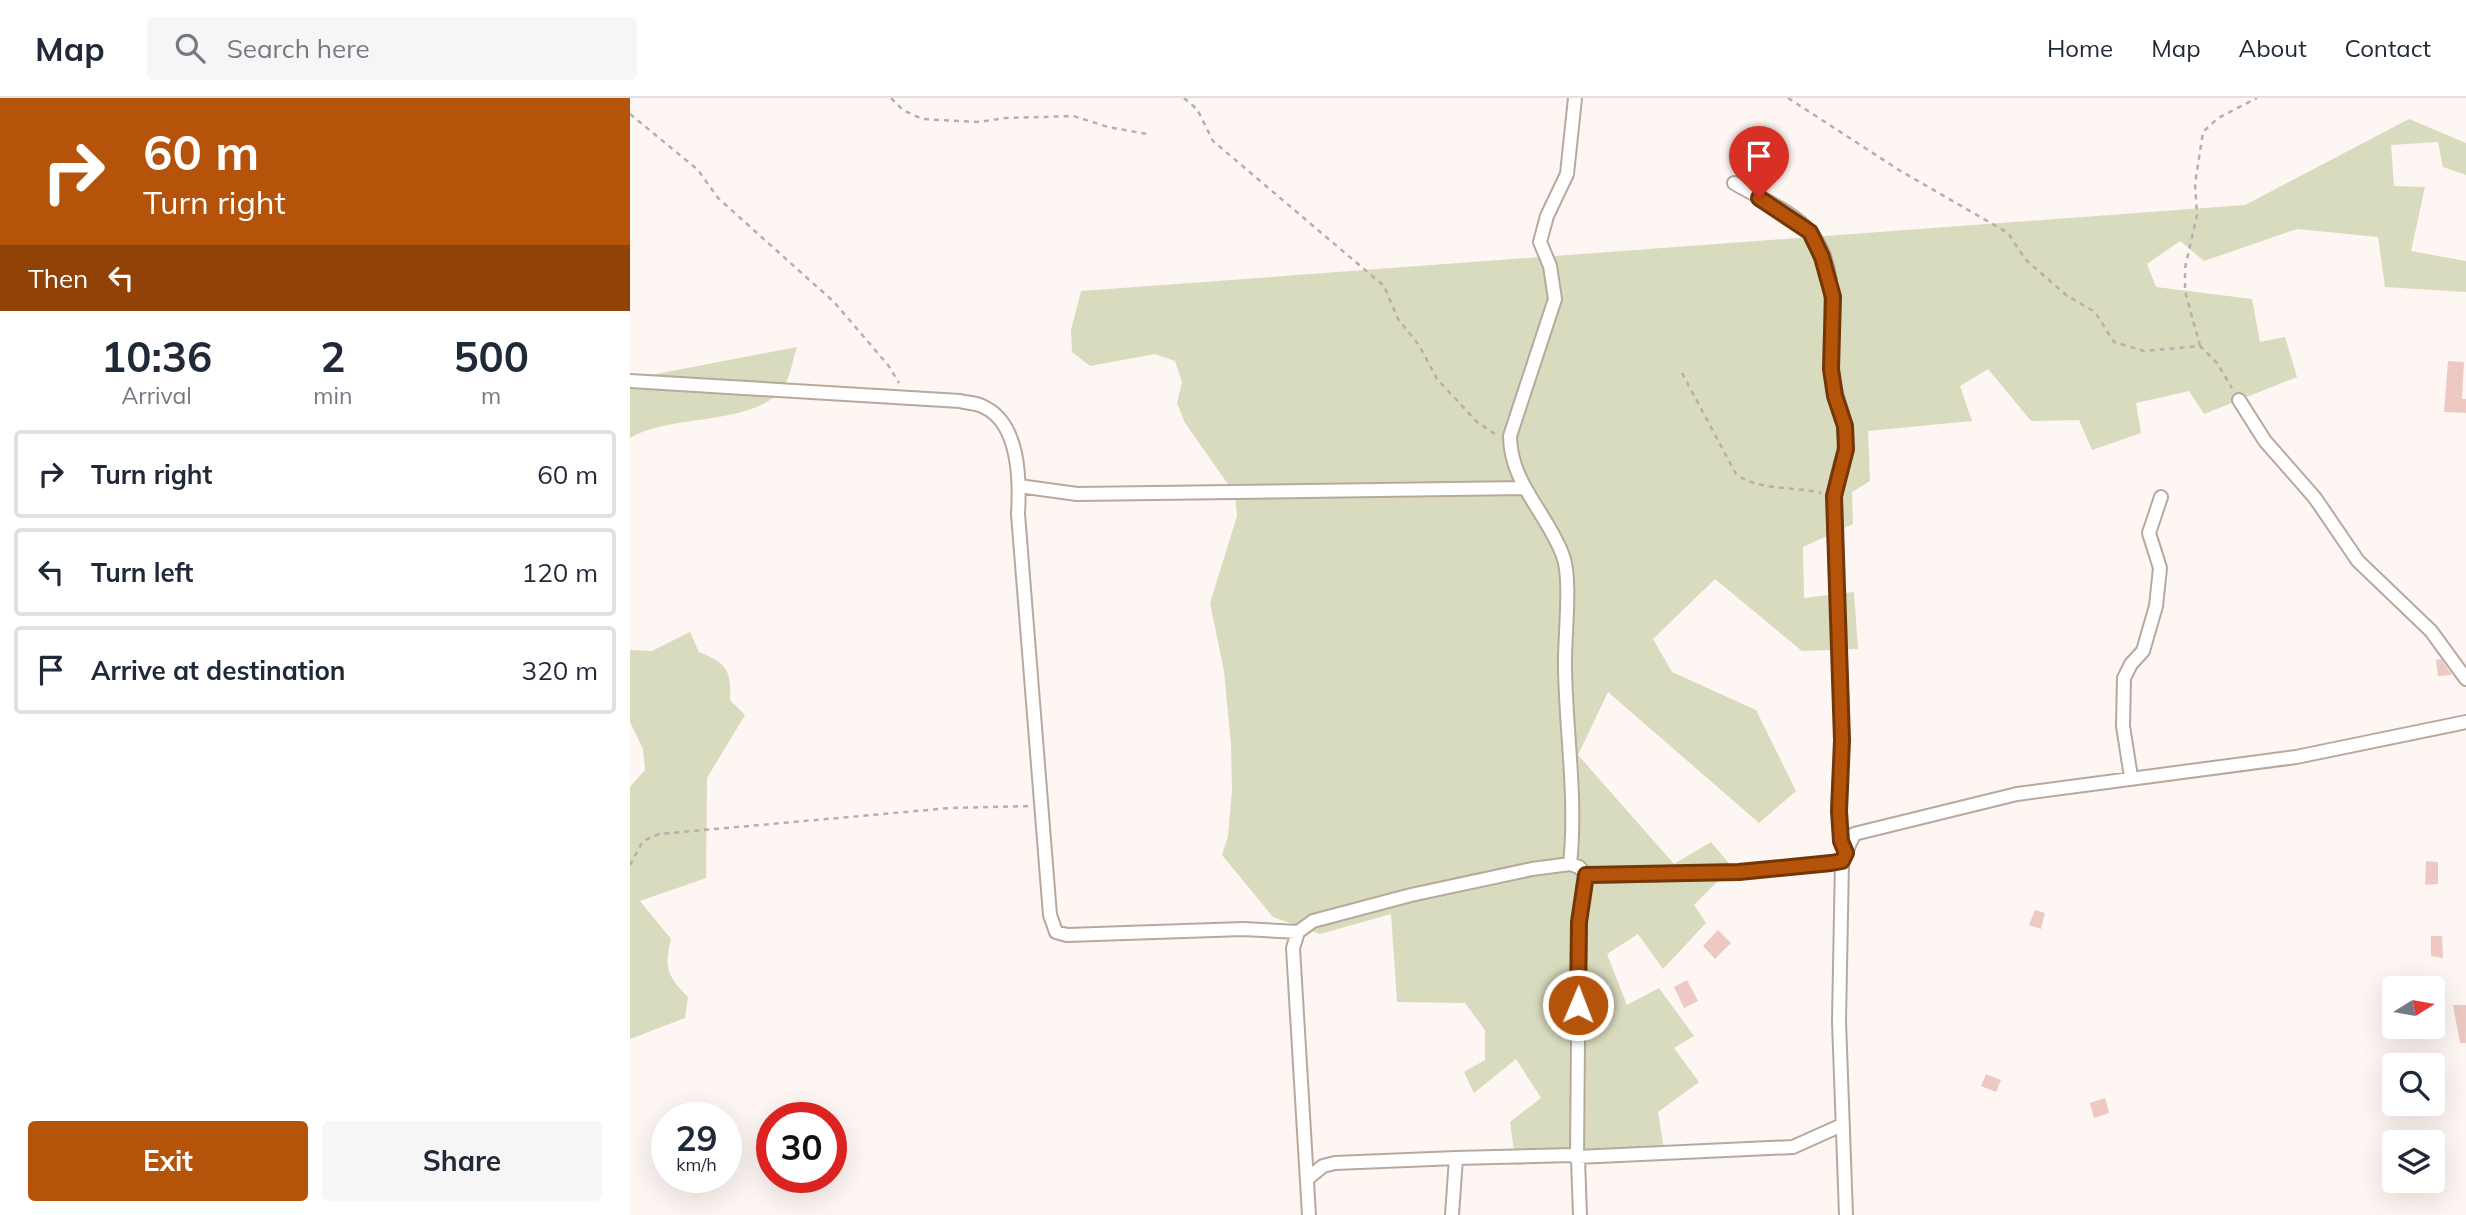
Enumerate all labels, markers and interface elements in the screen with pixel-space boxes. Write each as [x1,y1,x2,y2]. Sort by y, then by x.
search box [147,17,637,80]
text: Map [35,28,105,69]
icon: search [171,29,209,67]
text: Search here [227,32,370,65]
text: Home [2047,33,2113,63]
text: Map [2151,33,2201,63]
text: About [2239,33,2307,63]
text: Contact [2345,33,2431,63]
text: 60 m [143,121,259,182]
icon: right [28,126,119,217]
pin [1729,126,1789,198]
icon: arrive [1740,137,1778,175]
text: Turn right [143,182,286,222]
icon: left [102,259,140,297]
text: Then [28,262,88,295]
text: 10:36 [101,330,212,383]
text: 2 [320,330,345,383]
text: 500 [453,330,529,383]
text: Arrival [121,381,192,410]
text: min [313,381,352,410]
text: m [481,381,501,410]
icon: right [32,455,70,493]
text: Turn right [91,458,212,491]
text: 60 m [537,458,598,491]
icon: left [32,553,70,591]
text: Turn left [91,556,193,589]
text: 120 m [522,556,598,589]
icon: arrive [32,651,70,689]
text: Arrive at destination [91,654,346,687]
text: 320 m [522,654,598,687]
position arrow [1541,968,1615,1042]
north arrow [2382,976,2445,1040]
map controls [2382,976,2445,1193]
button: search [2382,1053,2445,1116]
speed limit sign: 30 [756,1102,847,1193]
text: 29 [675,1116,718,1160]
button: Exit [28,1121,308,1201]
button: Share [322,1121,602,1201]
button: layers [2382,1130,2445,1193]
text: km/h [676,1153,717,1176]

